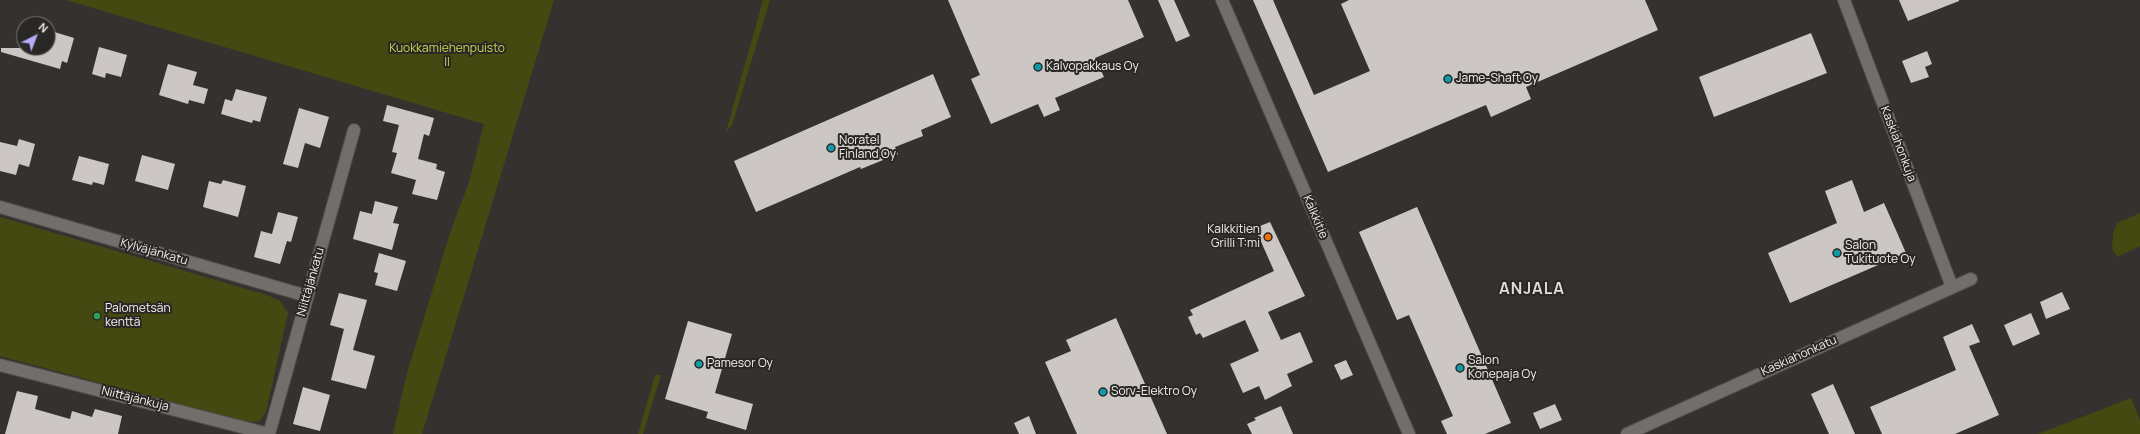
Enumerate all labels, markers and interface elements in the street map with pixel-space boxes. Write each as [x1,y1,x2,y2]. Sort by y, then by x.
north arrow [16,16,56,56]
text: N [36,19,52,36]
park label: Kuokkamiehenpuisto II [389,42,505,70]
place label: Kalvopakkaus Oy [1046,60,1139,74]
marker: Kalvopakkaus Oy [1033,62,1043,72]
place label: Jame-Shaft Oy [1456,72,1538,86]
marker: Jame-Shaft Oy [1443,74,1453,84]
street label: Kaskiahonkuja [1877,104,1919,184]
place label: Noratel Finland Oy [839,134,896,162]
marker: Noratel Finland Oy [826,143,836,153]
street label: Kalkkitie [1299,193,1331,241]
place label: Kalkkitien Grilli T:mi [1207,223,1260,251]
marker: Kalkkitien Grilli T:mi [1263,232,1273,242]
street label: Kylväjänkatu [119,236,189,268]
place label: Salon Tukituote Oy [1845,239,1915,267]
street label: Niittäjänkatu [294,246,328,318]
marker: Salon Tukituote Oy [1832,248,1842,258]
district label: ANJALA [1499,280,1565,300]
place label: Palometsän kenttä [105,302,171,330]
marker: Palometsän kenttä [92,311,102,321]
street label: Kaskiahonkatu [1759,333,1839,379]
place label: Salon Konepaja Oy [1468,354,1537,382]
place label: Pamesor Oy [707,357,773,371]
marker: Pamesor Oy [694,359,704,369]
marker: Salon Konepaja Oy [1455,363,1465,373]
street label: Niittäjänkuja [100,384,170,414]
place label: Sorv-Elektro Oy [1111,385,1197,399]
marker: Sorv-Elektro Oy [1098,387,1108,397]

